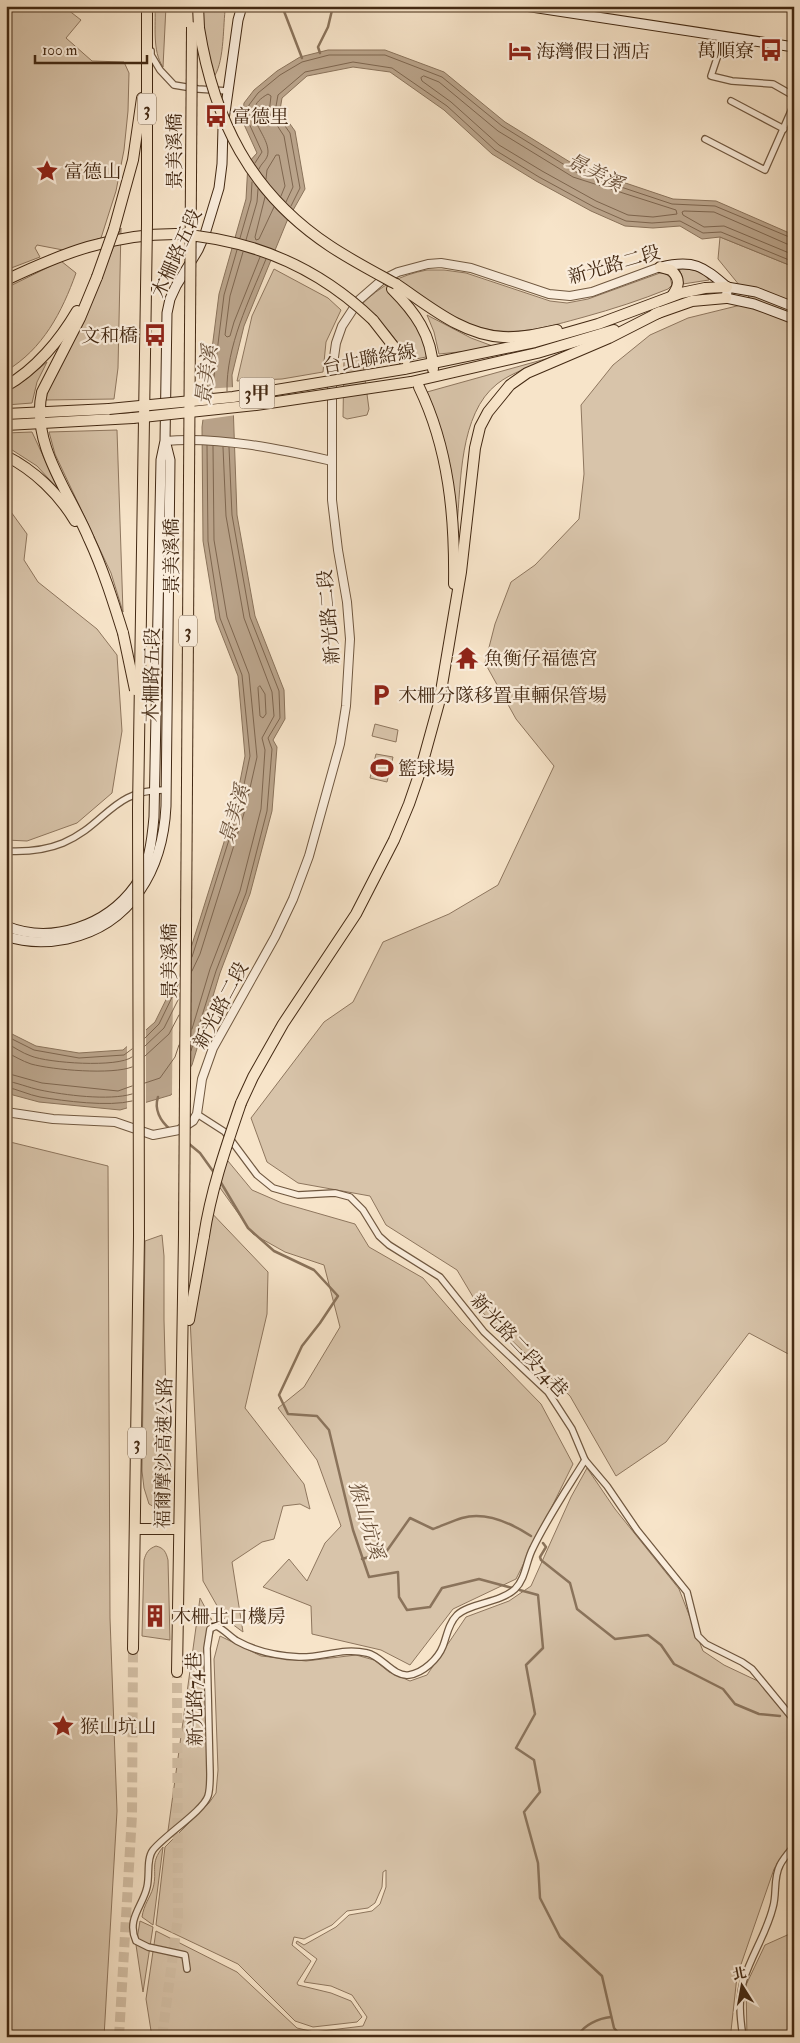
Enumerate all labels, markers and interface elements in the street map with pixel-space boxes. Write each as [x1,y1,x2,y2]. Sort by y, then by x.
scale bar [35,32,148,64]
bus stop icon: 萬順寮 [758,37,784,63]
hotel icon: 海灣假日酒店 [507,38,533,64]
place label: 萬順寮 [697,39,754,63]
place label: 海灣假日酒店 [536,40,650,64]
text: 100 m [42,41,78,60]
road number: 3 [138,94,156,125]
bus stop icon: 富德里 [203,103,229,129]
place label: 富德里 [232,105,289,129]
street label: 景美溪橋 [163,113,187,189]
water label: 景美溪 [562,148,629,198]
place icon: 富德山 [34,158,60,184]
place label: 富德山 [64,160,121,184]
street label: 木柵路五段 [147,205,207,302]
street label: 新光路二段 [565,240,663,290]
bus stop icon: 文和橋 [142,322,168,348]
place label: 文和橋 [81,324,138,348]
street label: 台北聯絡線 [320,339,418,379]
water label: 景美溪 [190,342,223,406]
road number: 3甲 [240,378,274,408]
street label: 景美溪橋 [160,518,184,594]
street label: 新光路二段 [313,569,345,665]
road number: 3 [179,616,197,646]
street label: 木柵路五段 [139,627,165,723]
temple icon: 魚衡仔福德宮 [454,645,480,671]
place label: 魚衡仔福德宮 [484,647,598,671]
parking icon: 木柵分隊移置車輛保管場 [368,682,394,708]
place label: 木柵分隊移置車輛保管場 [398,684,607,708]
sports icon: 籃球場 [369,755,395,781]
place label: 籃球場 [398,757,455,781]
water label: 景美溪 [214,780,256,846]
street label: 景美溪橋 [158,923,182,999]
street label: 新光路二段 [188,958,254,1053]
street label: 新光路二段74巷 [465,1289,573,1402]
street label: 福爾摩沙高速公路 [151,1377,177,1529]
road number: 3 [128,1428,146,1459]
water label: 猴山坑溪 [343,1478,390,1564]
building icon: 木柵北口機房 [142,1603,168,1629]
place label: 木柵北口機房 [172,1605,286,1629]
street label: 新光路74巷 [182,1652,208,1746]
place icon: 猴山坑山 [50,1713,76,1739]
place label: 猴山坑山 [80,1715,156,1739]
north arrow [718,1960,768,2010]
text: 北 [731,1964,748,1983]

